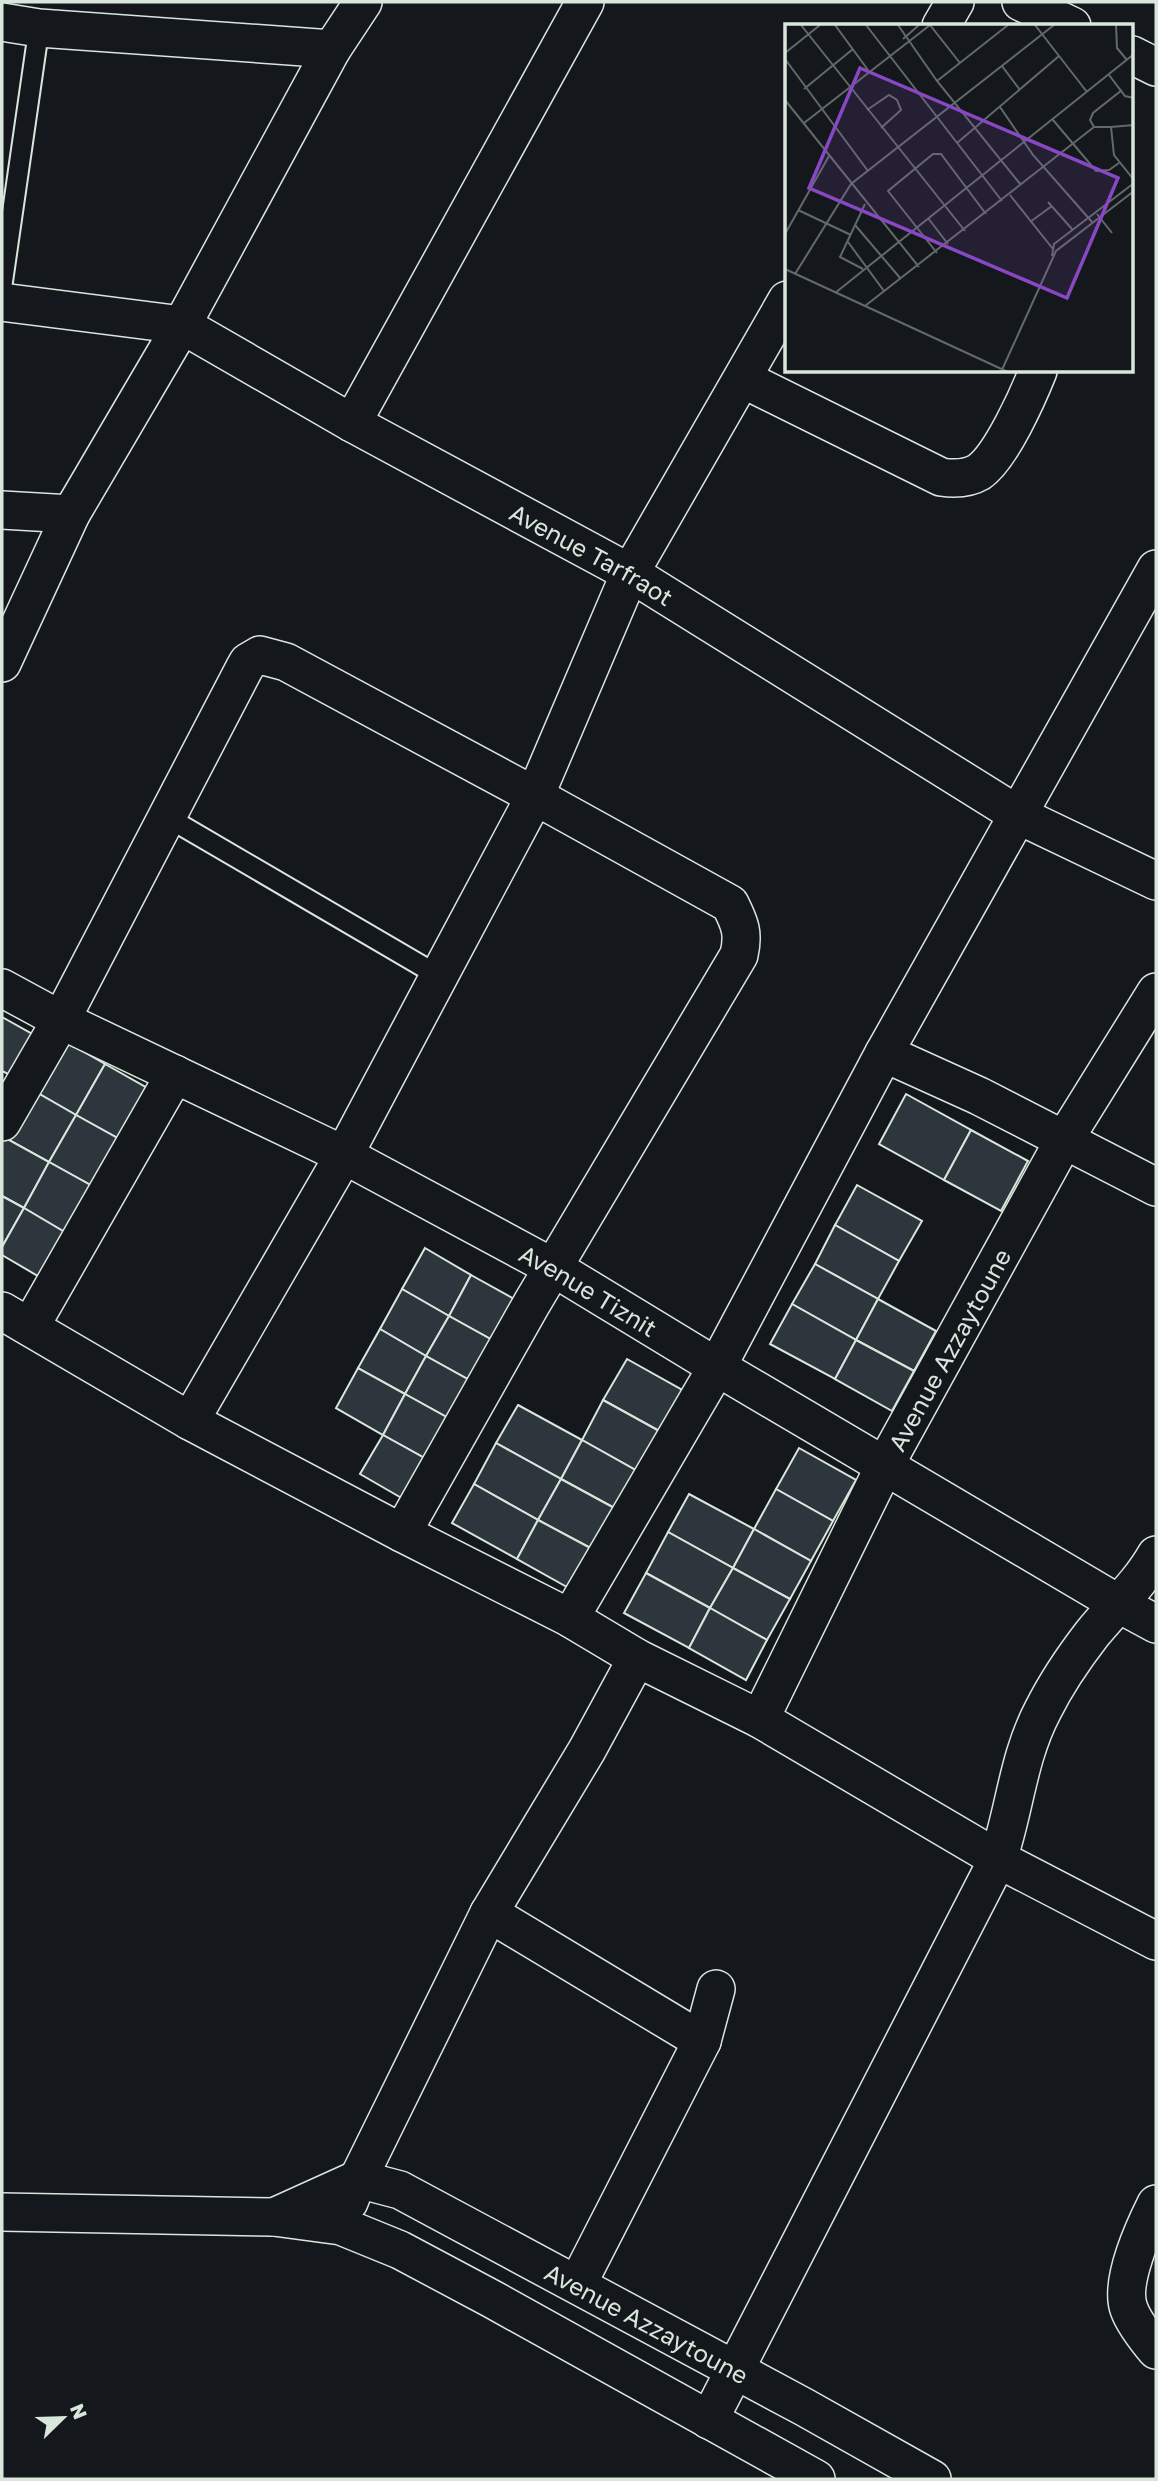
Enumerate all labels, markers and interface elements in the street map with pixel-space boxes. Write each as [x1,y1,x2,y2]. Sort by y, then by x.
inset map [785,24,1134,373]
street label: Avenue Tarfraot [505,497,679,611]
street label: Avenue Tiznit [515,1238,663,1342]
street label: Avenue Azzaytoune [881,1243,1016,1456]
street label: Avenue Azzaytoune [540,2256,754,2389]
north arrow [28,2383,98,2453]
text: N [66,2400,93,2422]

